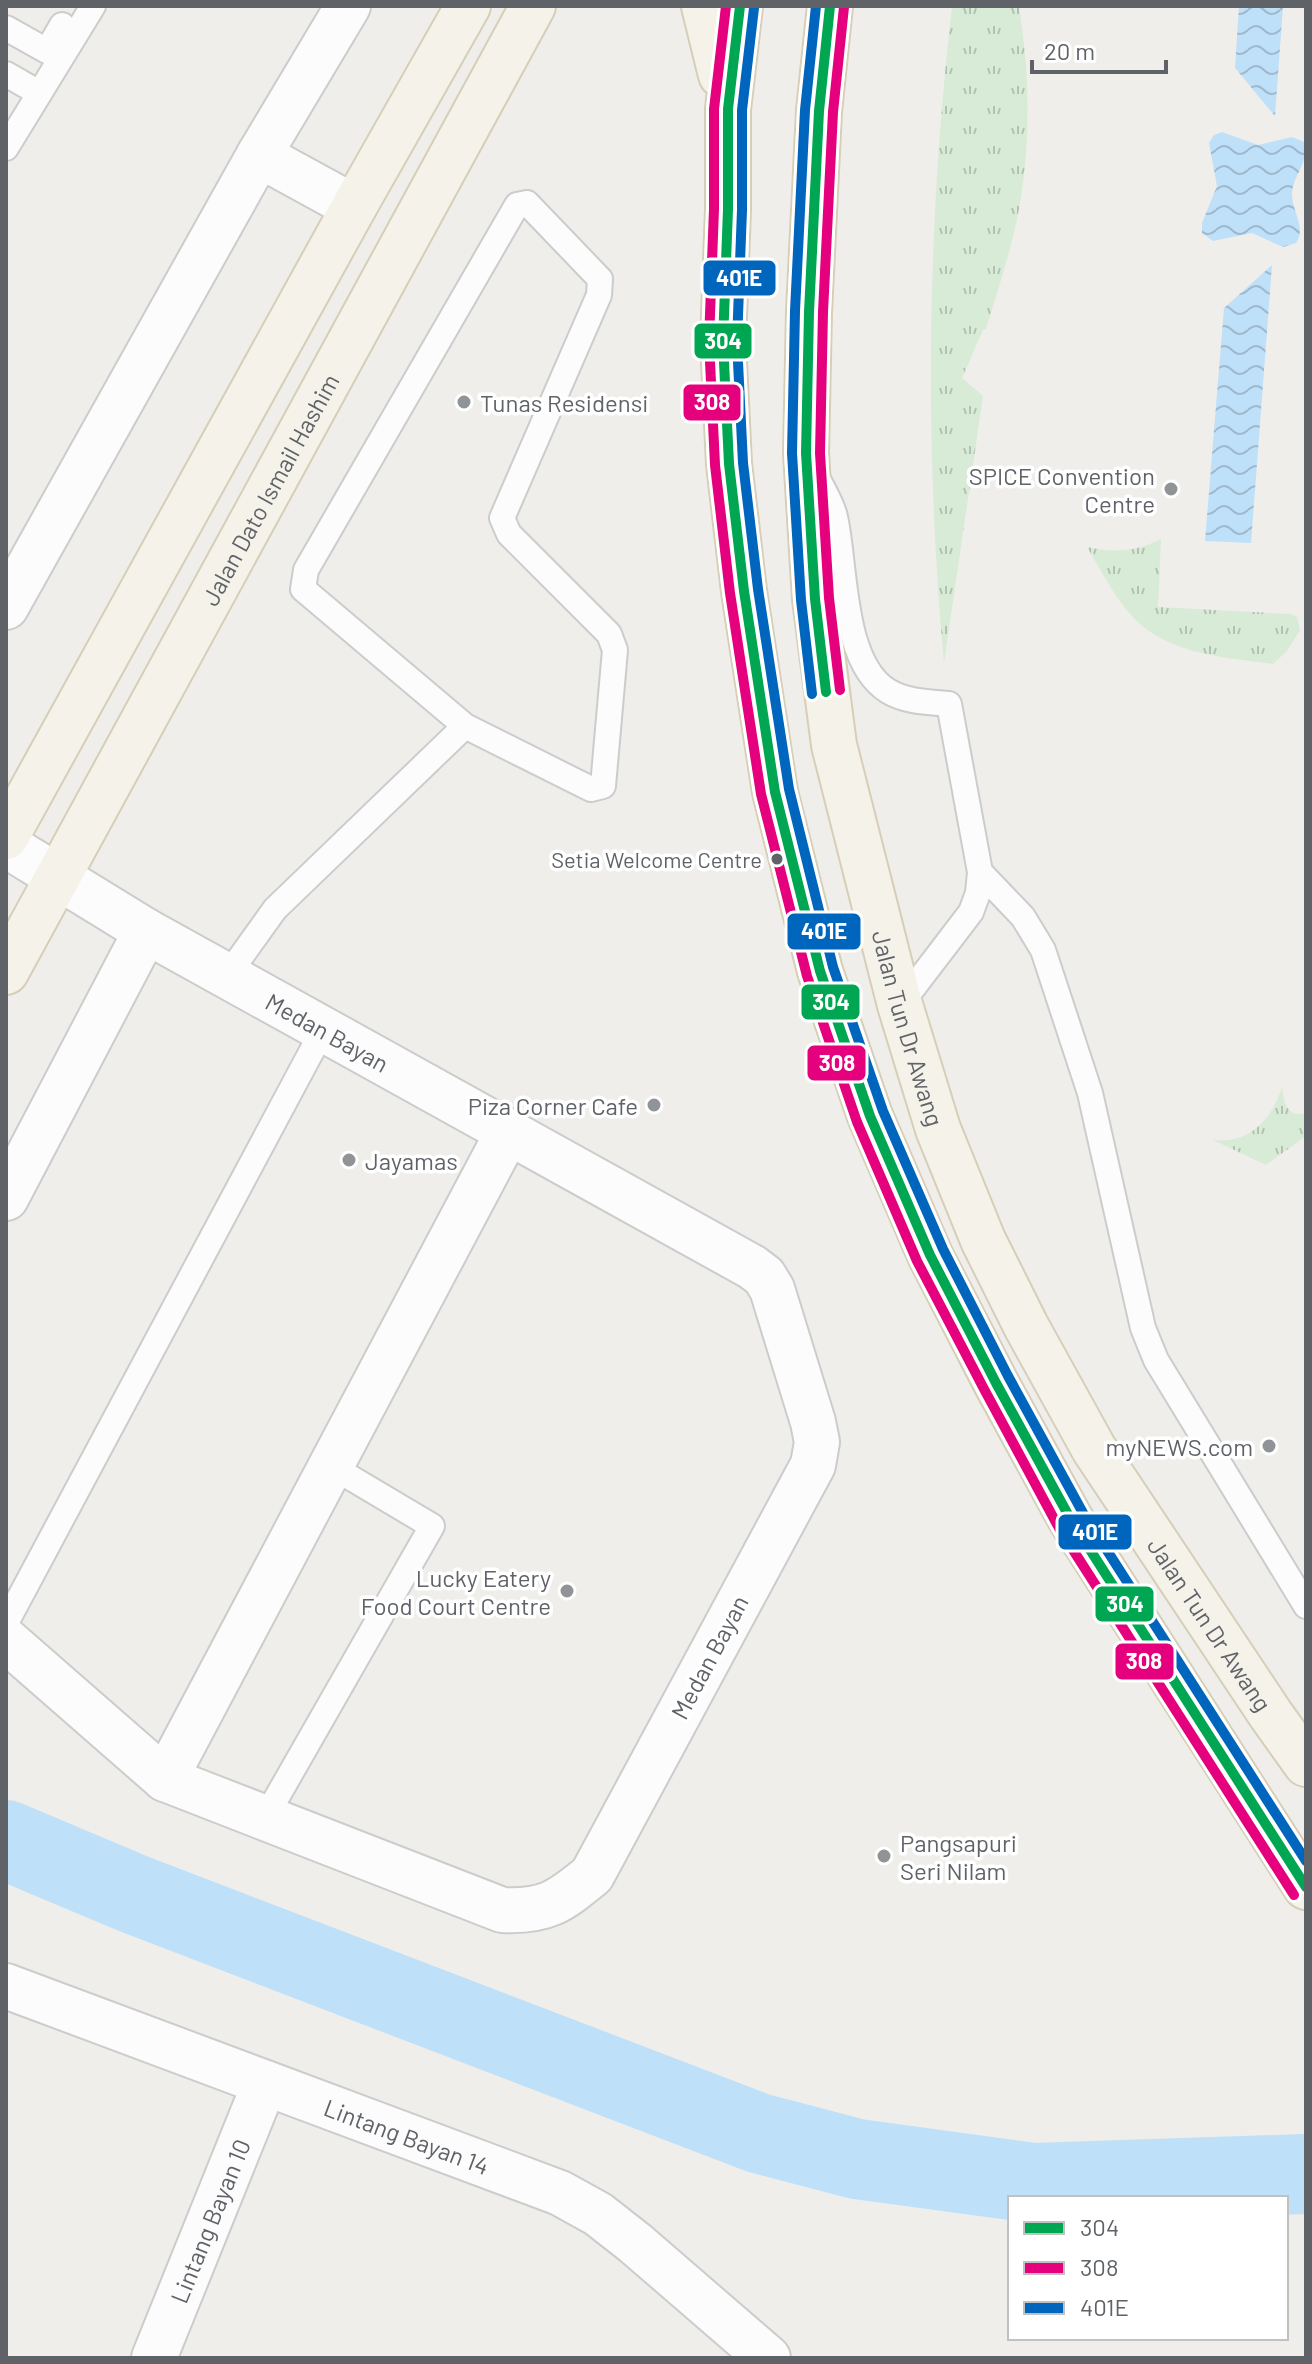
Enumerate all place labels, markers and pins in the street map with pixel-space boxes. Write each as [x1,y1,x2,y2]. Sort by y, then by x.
place label: Tunas Residensi [480,388,648,417]
marker: Tunas Residensi [455,393,473,411]
place label: SPICE Convention Centre [969,461,1155,518]
marker: SPICE Convention Centre [1162,480,1180,498]
place label: Setia Welcome Centre [551,846,762,872]
marker: Setia Welcome Centre [769,851,785,867]
place label: Piza Corner Cafe [468,1091,638,1120]
marker: Piza Corner Cafe [645,1096,663,1114]
place label: Jayamas [365,1146,458,1175]
marker: Jayamas [340,1151,358,1169]
place label: myNEWS.com [1106,1432,1253,1461]
marker: myNEWS.com [1260,1437,1278,1455]
place label: Lucky Eatery Food Court Centre [361,1563,551,1620]
marker: Lucky Eatery Food Court Centre [558,1582,576,1600]
place label: Pangsapuri Seri Nilam [900,1828,1017,1885]
marker: Pangsapuri Seri Nilam [875,1847,893,1865]

